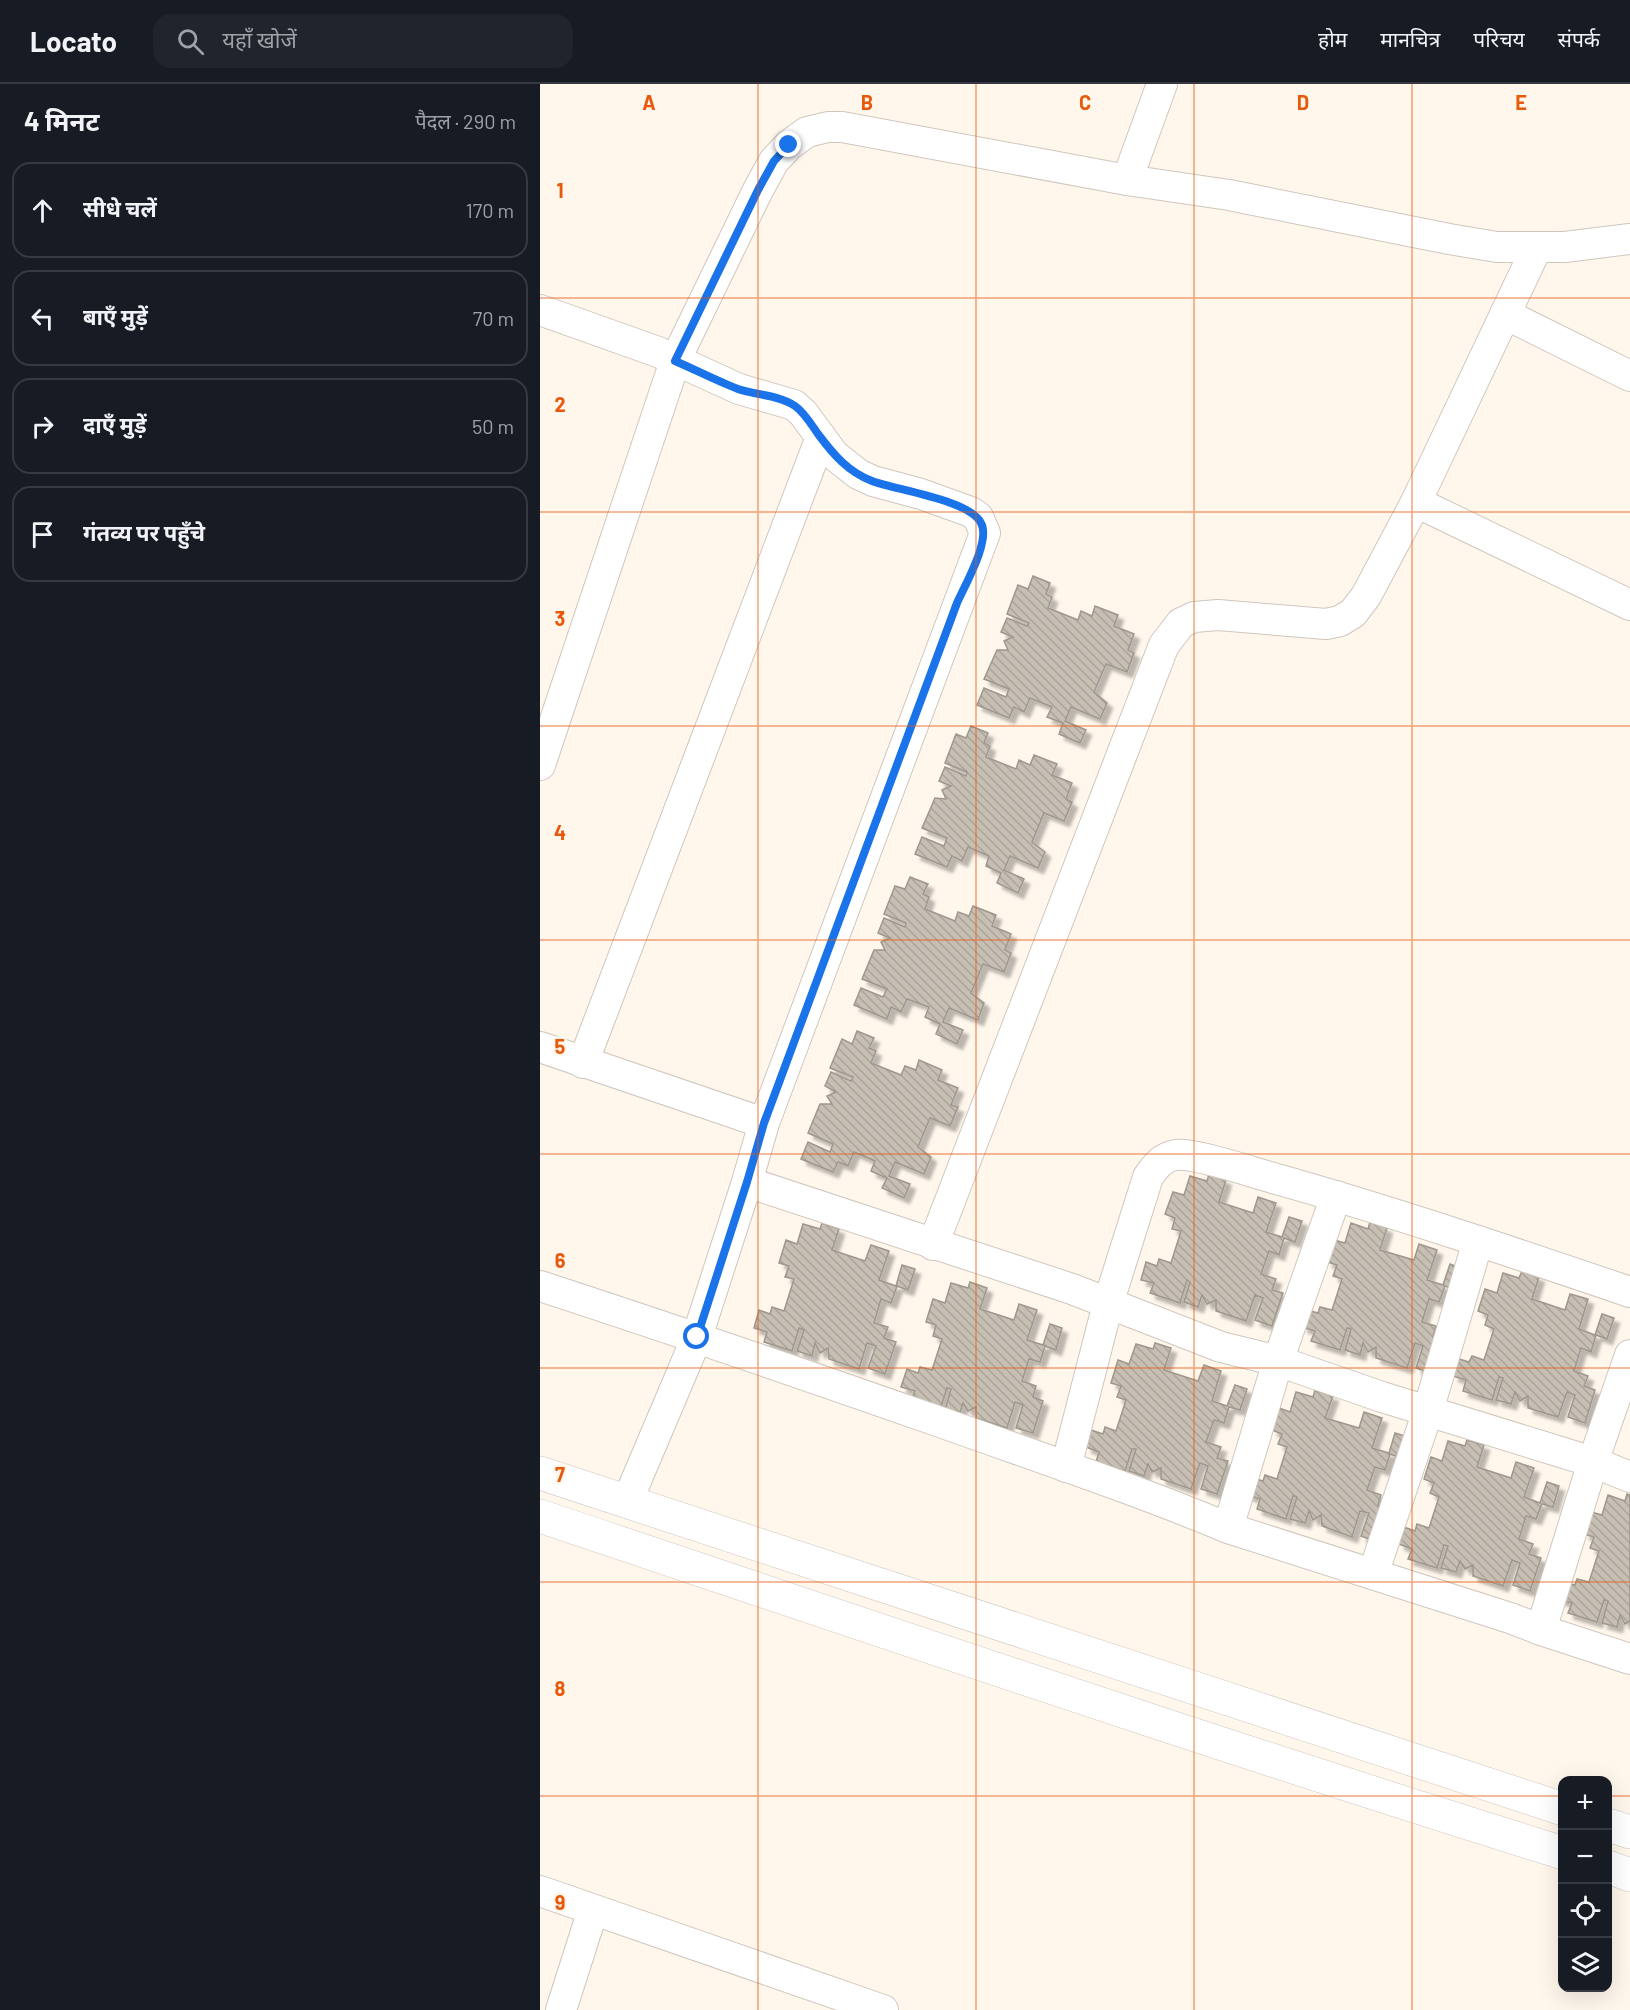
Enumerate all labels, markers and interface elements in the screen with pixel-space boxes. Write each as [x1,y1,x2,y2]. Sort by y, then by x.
search box [153,14,573,68]
text: Locato [30,24,117,58]
icon: search [174,25,207,58]
text: यहाँ खोजें [222,26,297,52]
text: होम [1318,26,1347,51]
text: मानचित्र [1380,26,1440,51]
text: परिचय [1473,26,1525,51]
text: संपर्क [1558,26,1600,51]
text: A [642,90,656,114]
text: B [861,90,873,114]
text: C [1079,90,1091,114]
text: D [1297,90,1309,114]
text: E [1515,90,1527,114]
text: 4 मिनट [24,105,100,136]
text: पैदल · 290 m [415,109,516,133]
route end [775,131,801,157]
text: 1 [556,178,564,202]
icon: ahead [26,194,59,227]
text: सीधे चलें [83,195,157,221]
text: 170 m [466,198,514,222]
icon: left [26,302,59,335]
text: बाएँ मुड़ें [83,303,148,329]
text: 70 m [473,306,514,330]
text: 2 [554,392,566,416]
icon: right [26,410,59,443]
text: दाएँ मुड़ें [83,411,146,437]
text: 50 m [472,414,514,438]
icon: arrive [26,518,59,551]
text: गंतव्य पर पहुँचे [83,519,205,545]
text: 3 [555,606,565,630]
text: 4 [554,820,566,844]
text: 5 [555,1034,566,1058]
text: 6 [555,1248,566,1272]
route start [683,1323,709,1349]
text: 7 [555,1462,565,1486]
text: 8 [555,1676,566,1700]
map controls [1558,1776,1612,1992]
button: + [1558,1776,1612,1830]
button: − [1558,1830,1612,1884]
button: locate [1558,1884,1612,1938]
text: 9 [555,1890,565,1914]
button: layers [1558,1938,1612,1992]

